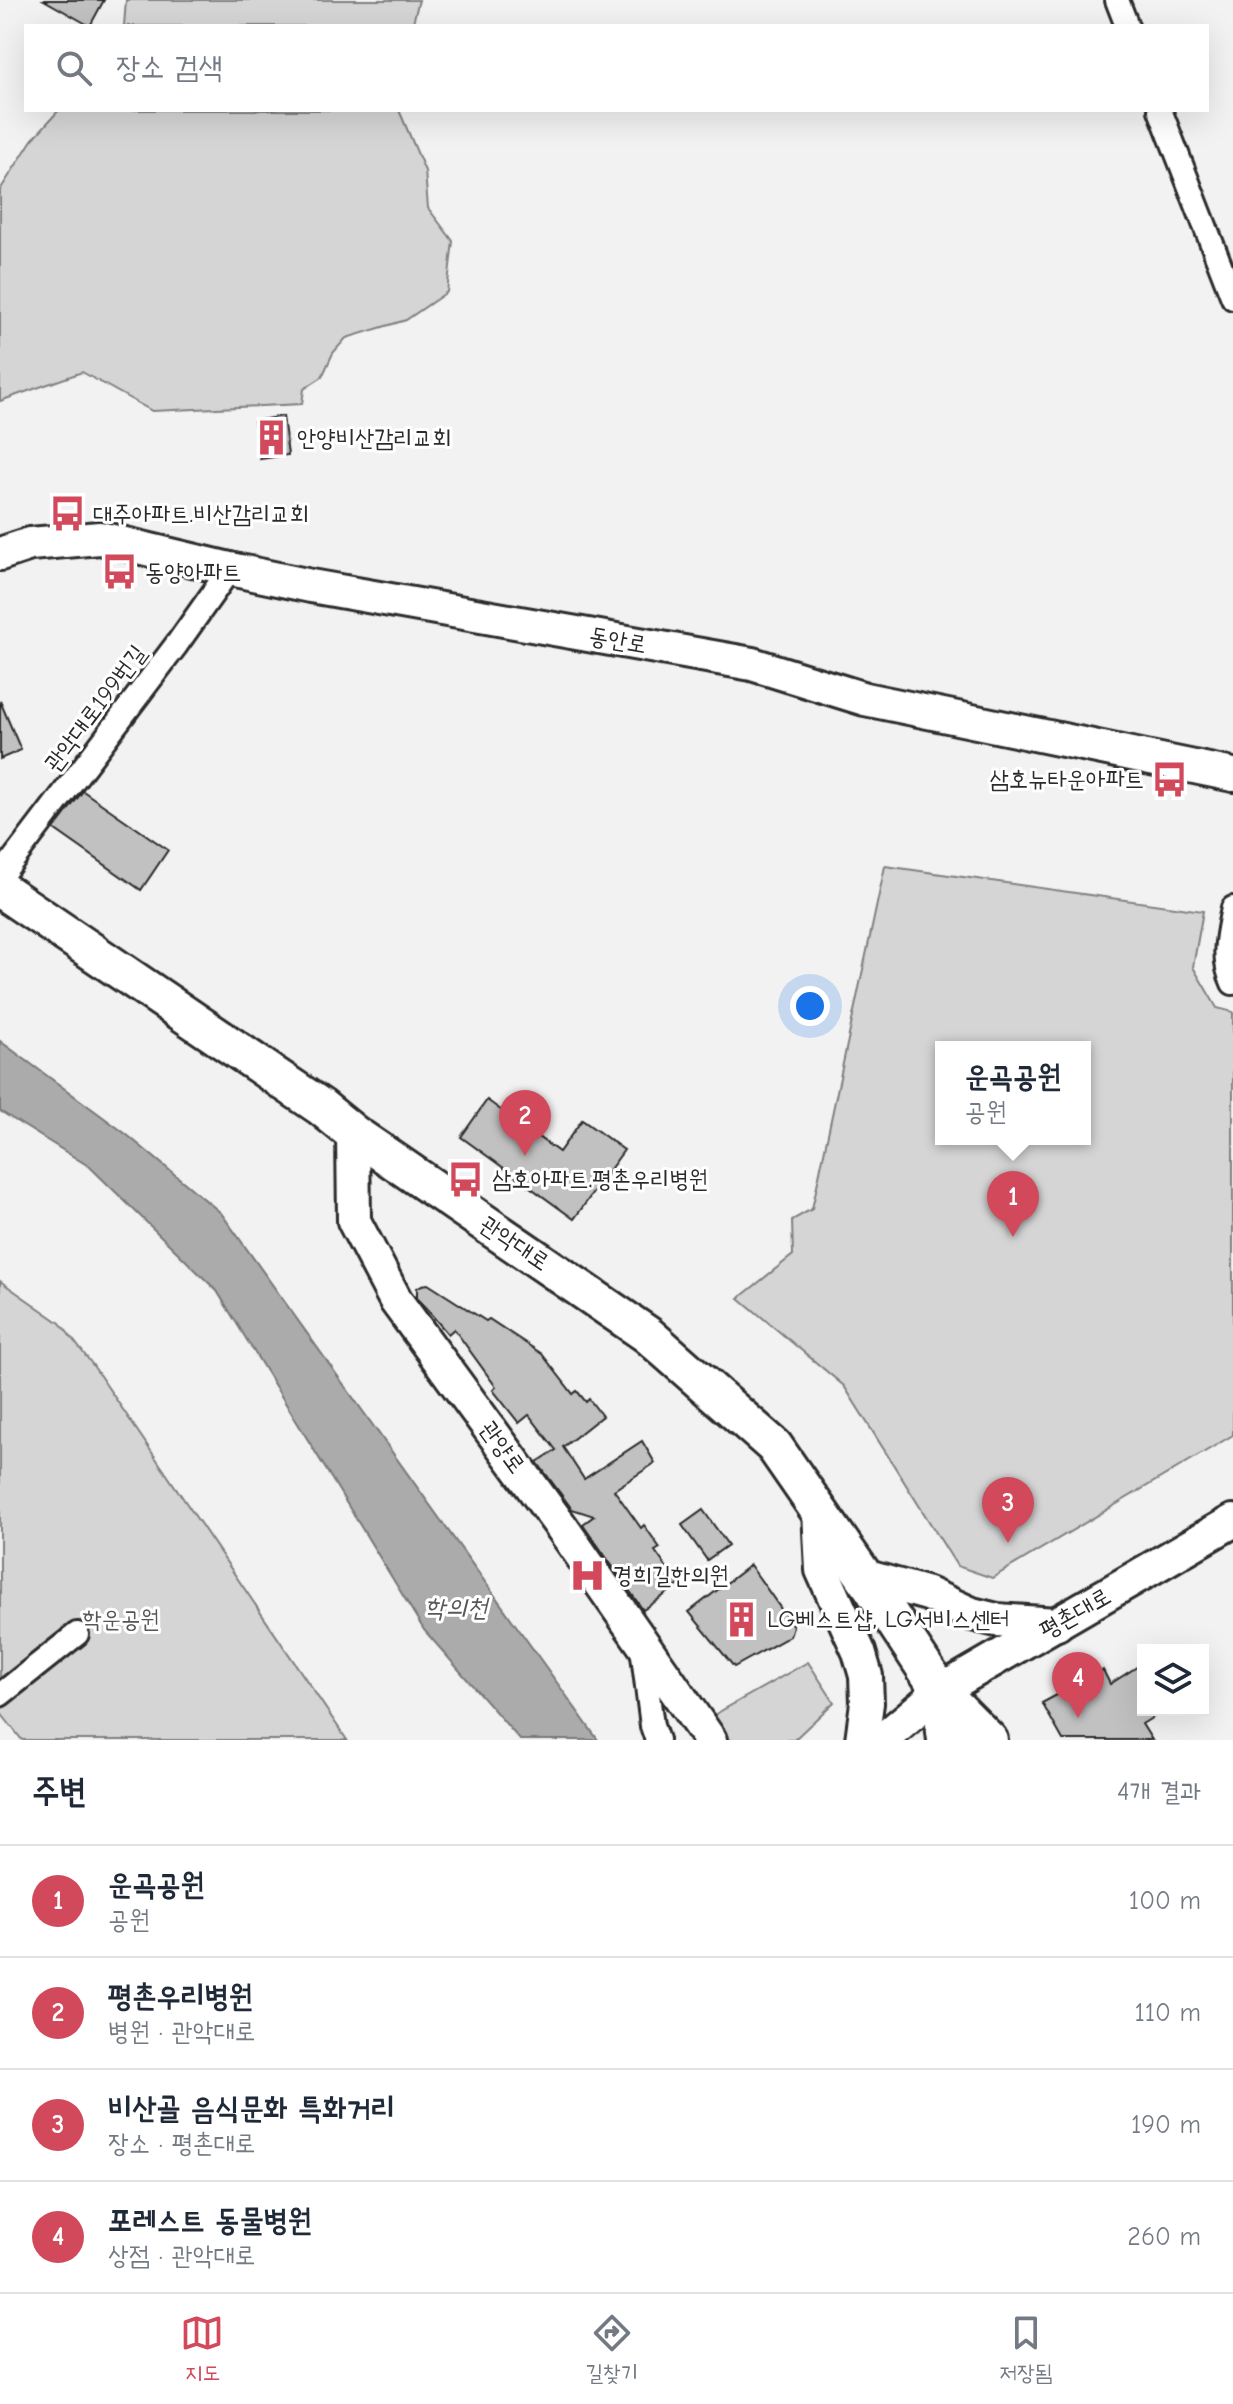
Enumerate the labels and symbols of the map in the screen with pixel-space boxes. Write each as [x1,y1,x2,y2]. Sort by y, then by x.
building icon: 안양비산감리교회 [252,419,290,457]
place label: 안양비산감리교회 [297,424,452,452]
bus stop icon: 대주아파트.비산감리교회 [48,495,86,533]
place label: 대주아파트.비산감리교회 [93,500,309,528]
bus stop icon: 동양아파트 [100,553,138,591]
place label: 동양아파트 [145,558,242,586]
street label: 동안로 [587,621,649,659]
street label: 관악대로199번길 [38,639,152,777]
bus stop icon: 삼호뉴타운아파트 [1151,760,1189,798]
place label: 삼호뉴타운아파트 [990,765,1144,793]
your location [790,986,830,1026]
pin: 2 [499,1090,551,1156]
bus stop icon: 삼호아파트.평촌우리병원 [447,1160,485,1198]
place label: 삼호아파트.평촌우리병원 [492,1165,708,1193]
pin: 1 [987,1171,1039,1237]
street label: 관악대로 [475,1210,555,1276]
street label: 관양로 [475,1415,531,1479]
pin: 3 [982,1477,1034,1543]
hospital icon: 경희길한의원 [568,1556,606,1594]
place label: 경희길한의원 [613,1561,729,1589]
street label: 평촌대로 [1035,1582,1115,1644]
water label: 학의천 [425,1593,490,1623]
building icon: LG베스트샵, LG서비스센터 [722,1600,760,1638]
park label: 학운공원 [82,1605,160,1633]
place label: LG베스트샵, LG서비스센터 [767,1605,1010,1633]
pin: 4 [1052,1652,1104,1718]

